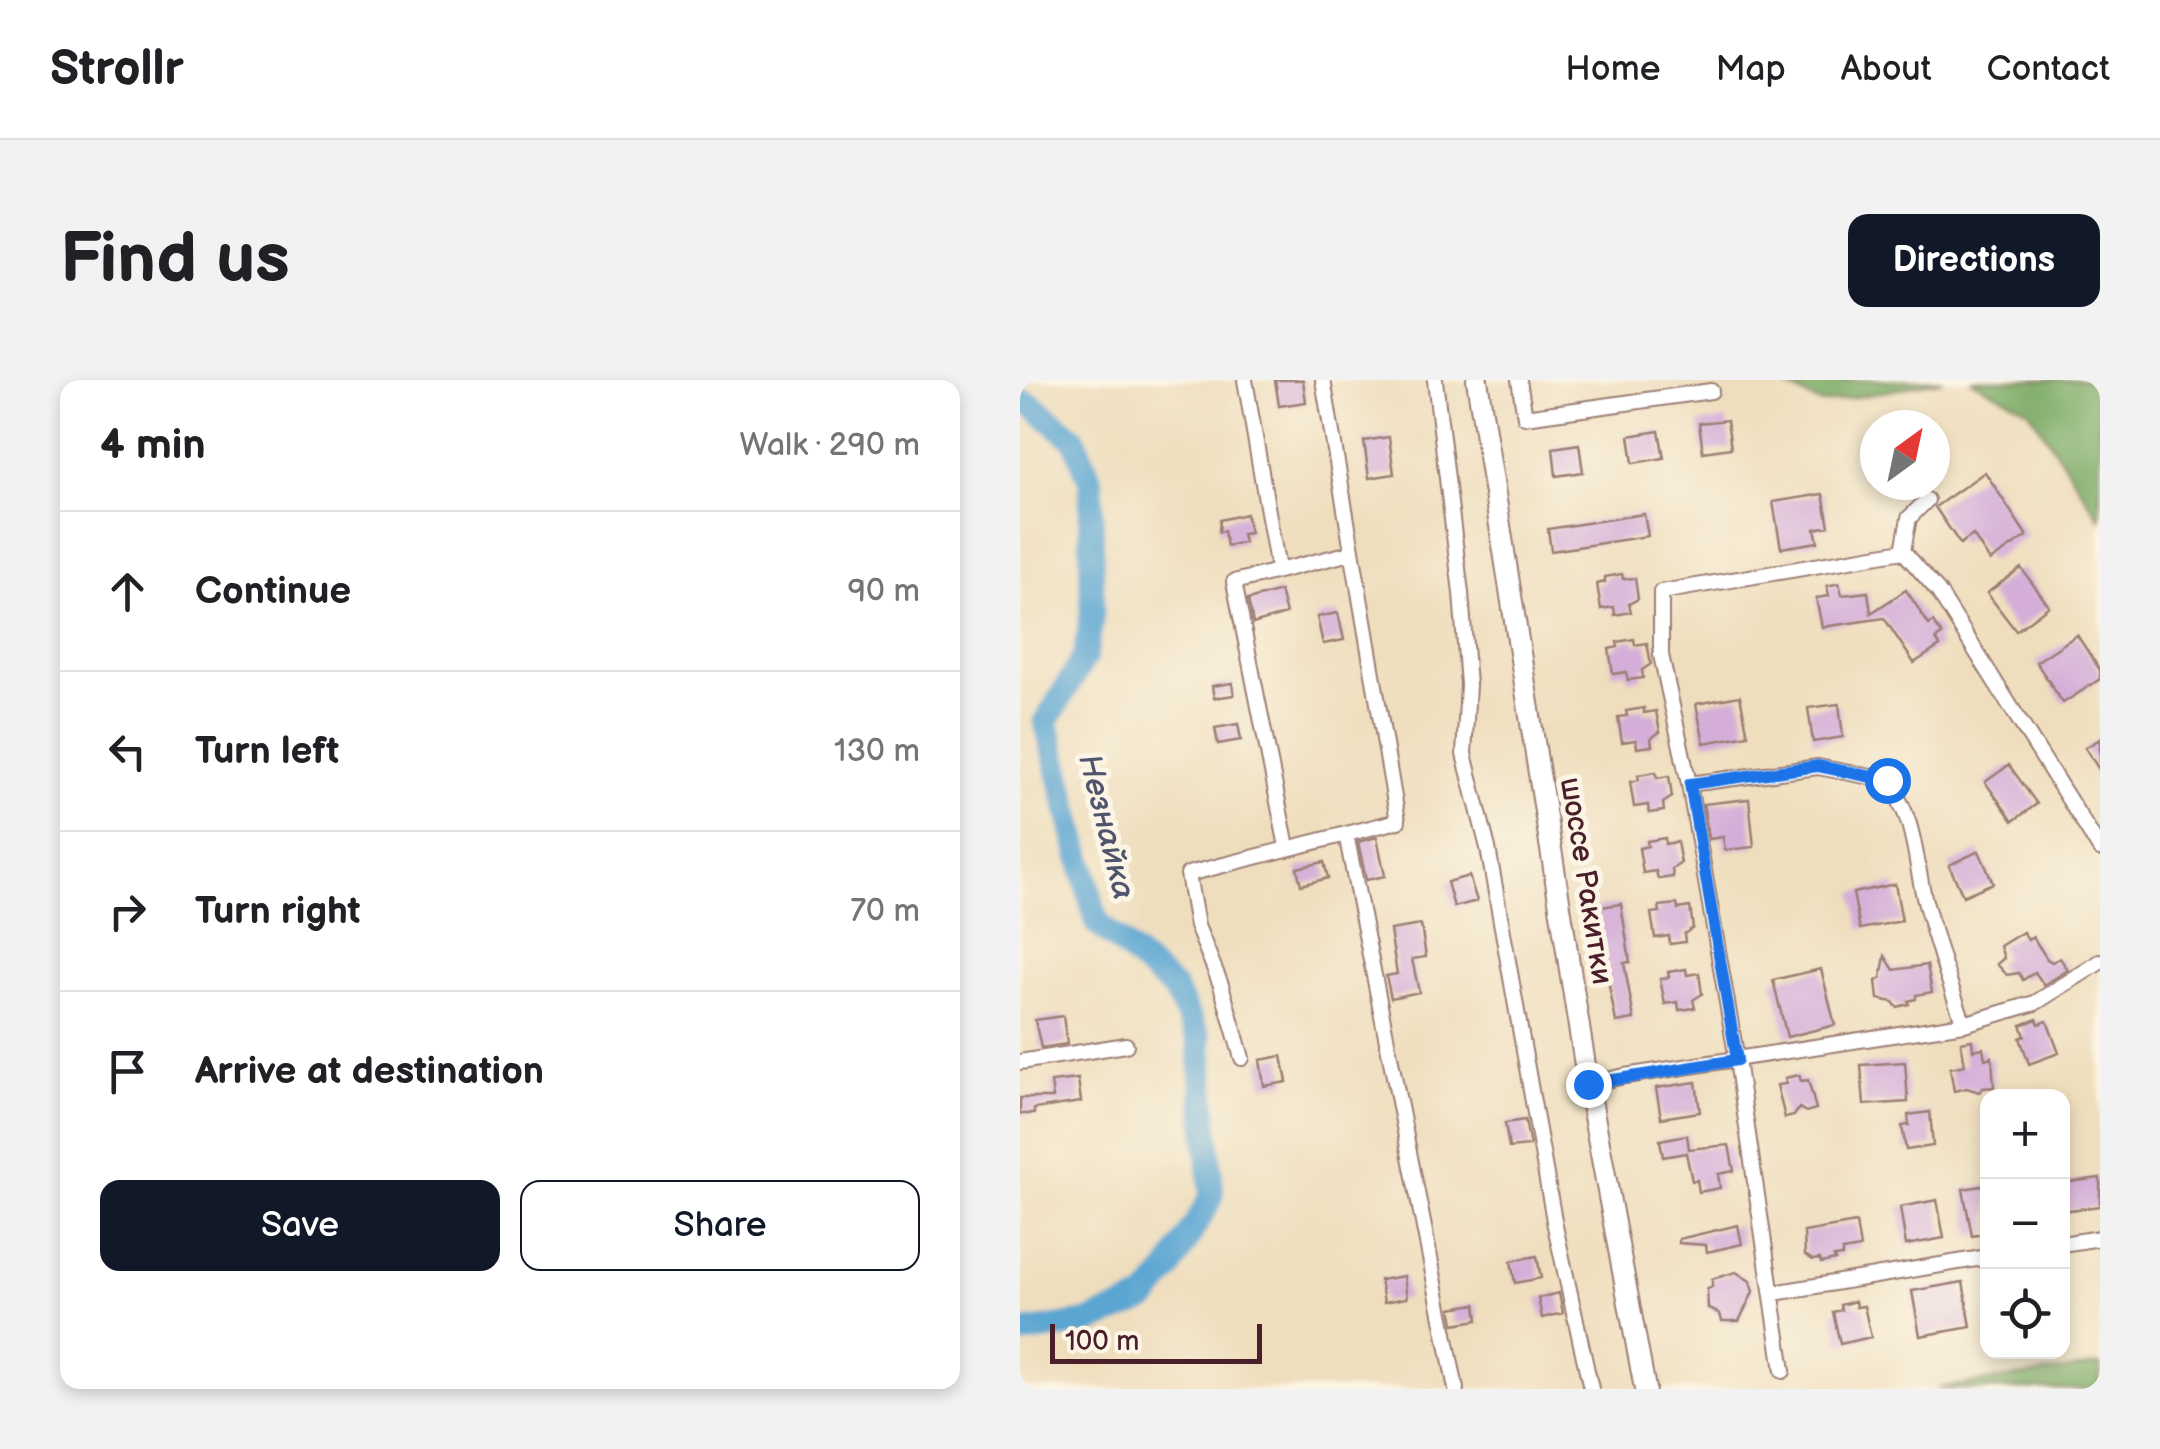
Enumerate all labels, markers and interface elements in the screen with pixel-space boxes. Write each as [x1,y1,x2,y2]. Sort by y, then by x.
text: Strollr [50,41,184,98]
text: Home [1565,48,1660,91]
text: Map [1715,48,1786,91]
text: About [1841,48,1932,91]
text: Contact [1987,48,2110,91]
button: Directions [1848,214,2100,307]
text: Find us [60,218,290,302]
north arrow [1860,410,1950,500]
text: 4 min [100,420,206,471]
text: Walk · 290 m [740,426,920,465]
icon: ahead [100,564,155,619]
text: Continue [195,569,351,614]
text: 90 m [848,572,920,611]
icon: left [100,724,155,779]
text: Turn left [195,729,339,774]
text: 130 m [834,732,920,771]
water label: Незнайка [1069,750,1143,904]
route start [1865,758,1911,804]
street label: шоссе Ракитки [1552,775,1620,987]
icon: right [100,884,155,939]
text: Turn right [195,889,360,934]
text: 70 m [850,892,920,931]
icon: arrive [100,1044,155,1099]
text: Arrive at destination [195,1049,544,1094]
route end [1566,1062,1612,1108]
map controls [1980,1089,2070,1359]
button: + [1980,1089,2070,1179]
button: − [1980,1179,2070,1269]
button: Save [100,1180,500,1271]
button: Share [520,1180,920,1271]
button: locate [1980,1269,2070,1359]
scale bar [1050,1319,1262,1364]
text: 100 m [1065,1325,1139,1358]

